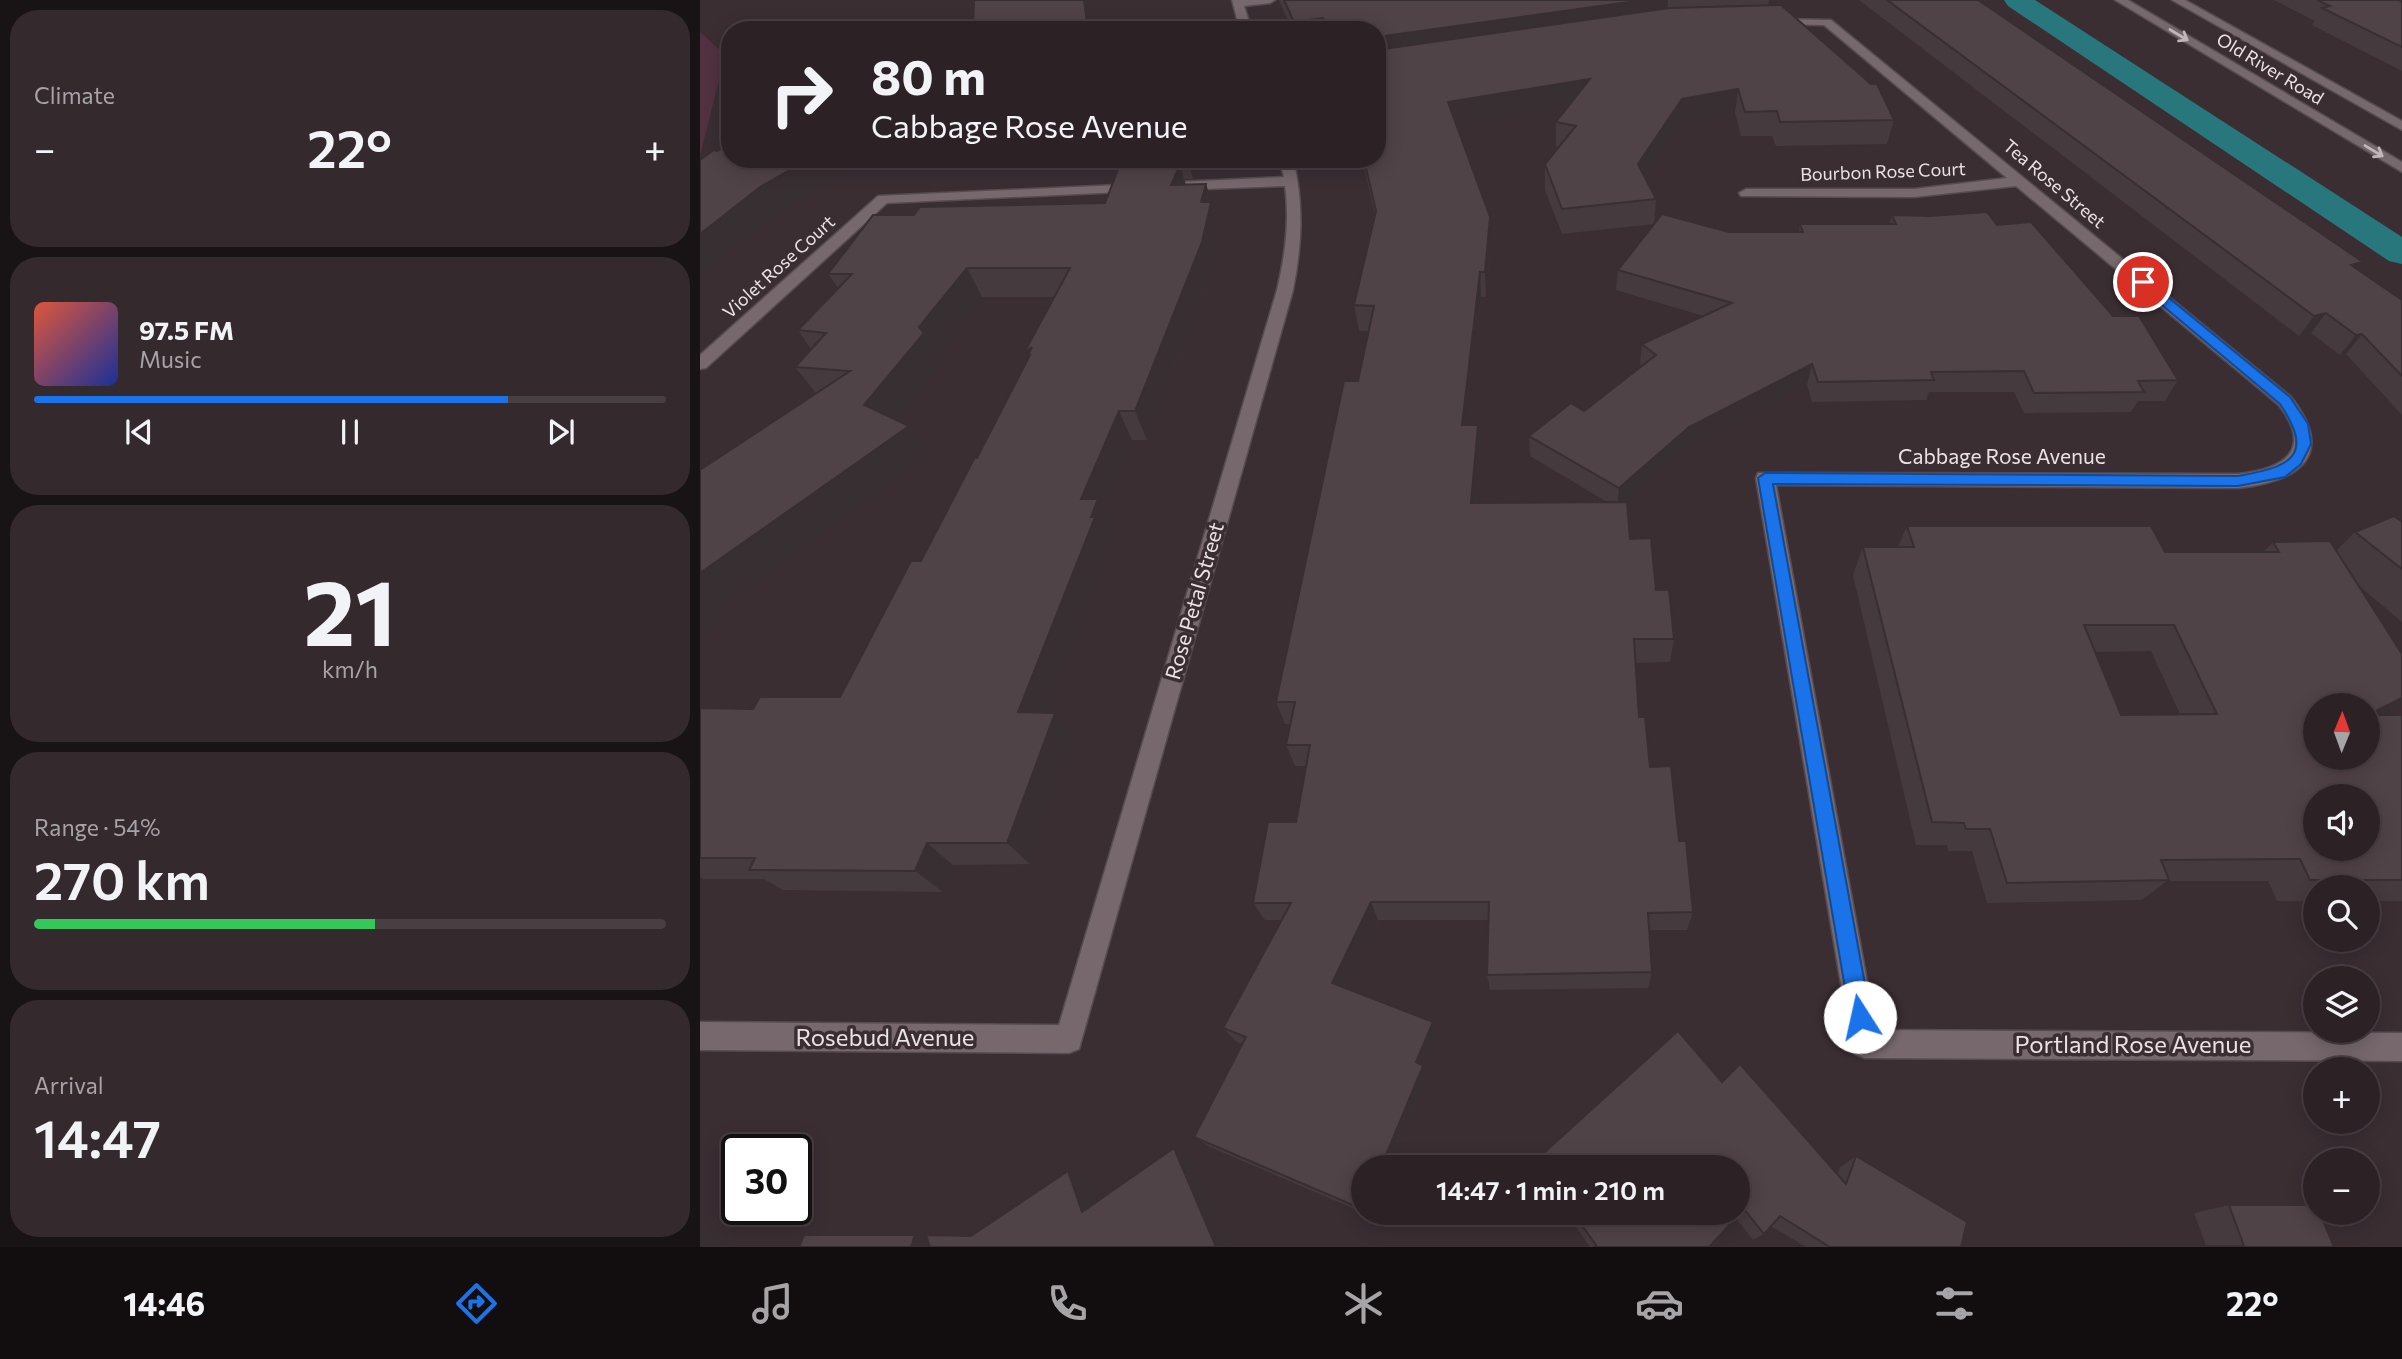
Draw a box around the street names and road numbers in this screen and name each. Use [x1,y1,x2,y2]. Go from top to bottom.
street label: Old River Road [2213,28,2328,109]
street label: Tea Rose Street [1999,134,2110,232]
street label: Bourbon Rose Court [1800,157,1966,185]
street label: Violet Rose Court [718,210,839,322]
street label: Cabbage Rose Avenue [1898,443,2106,468]
street label: Rose Petal Street [1159,519,1228,682]
street label: Rosebud Avenue [795,1022,975,1051]
street label: Portland Rose Avenue [2015,1029,2251,1058]

